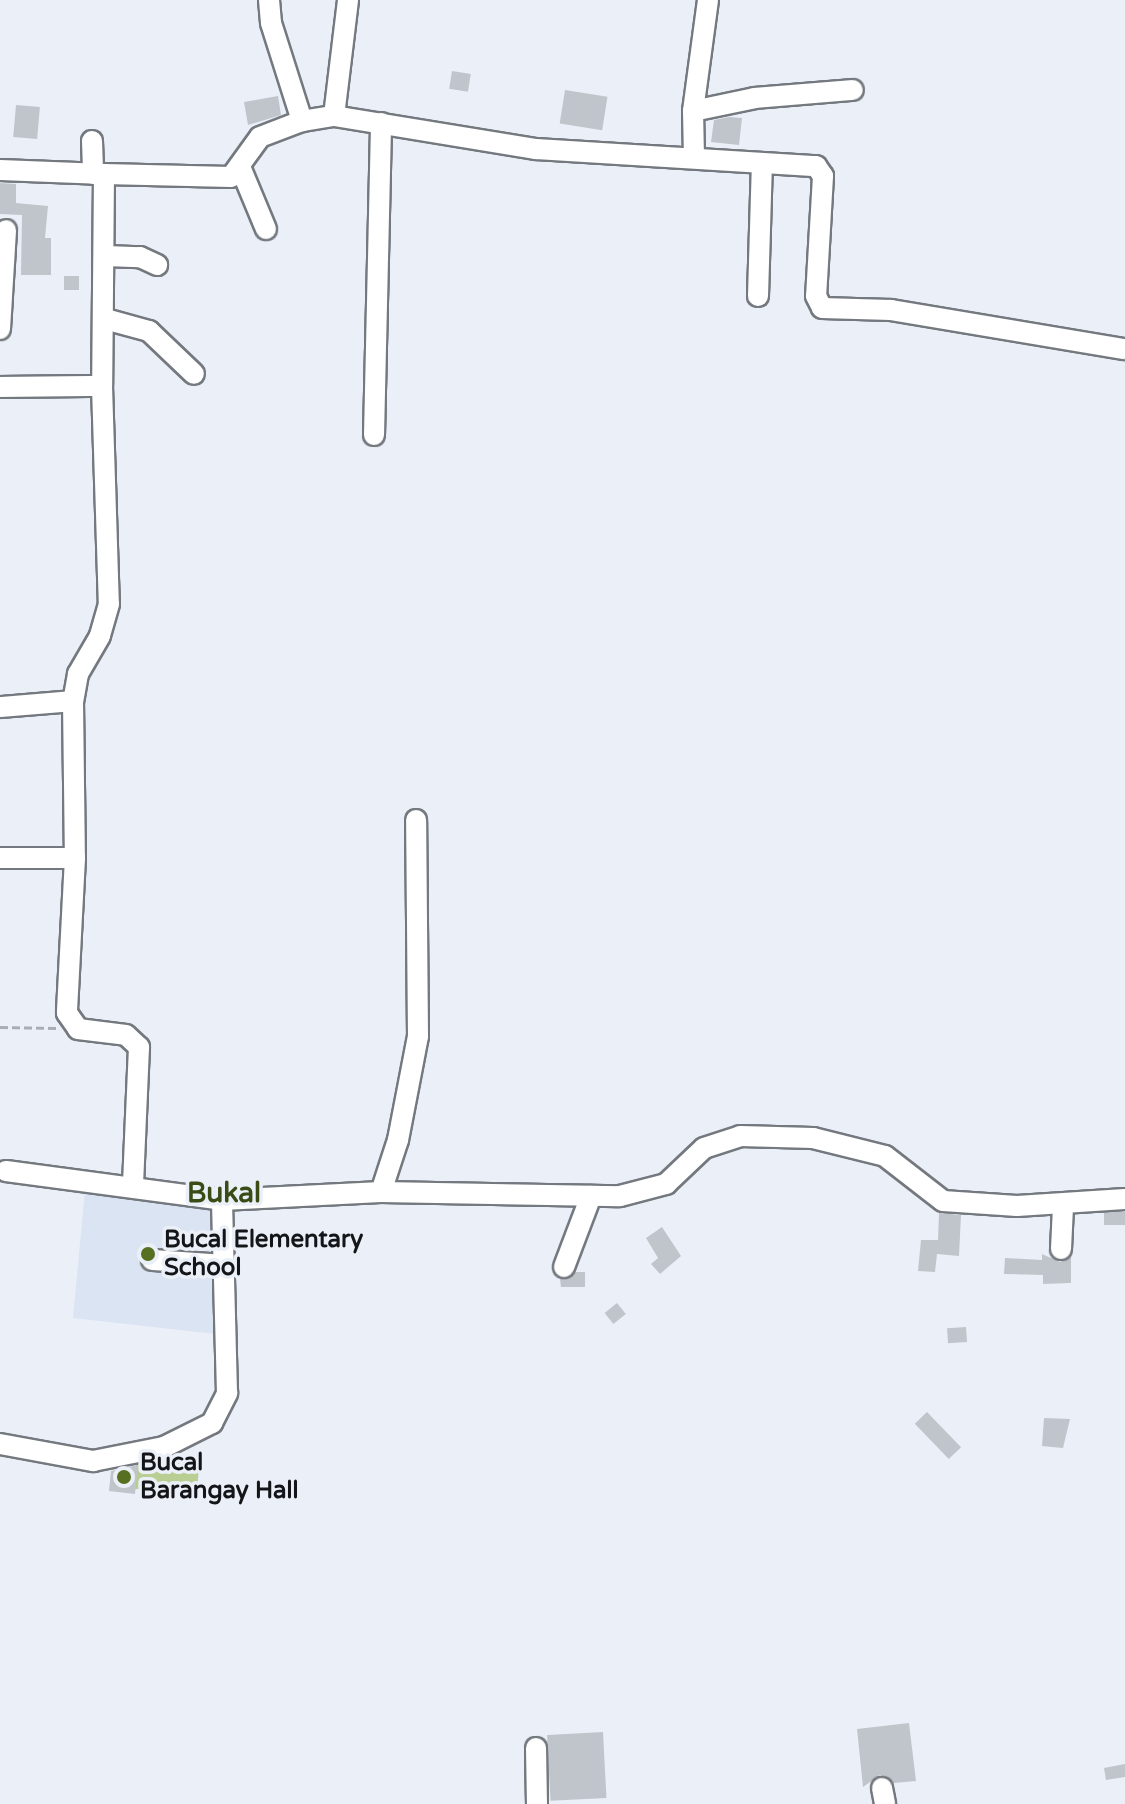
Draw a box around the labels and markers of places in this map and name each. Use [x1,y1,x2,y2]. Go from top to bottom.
place label: Bucal Elementary School [164,1226,363,1282]
marker: Bucal Elementary School [139,1245,157,1263]
place label: Bucal Barangay Hall [140,1449,299,1505]
marker: Bucal Barangay Hall [115,1468,133,1486]

